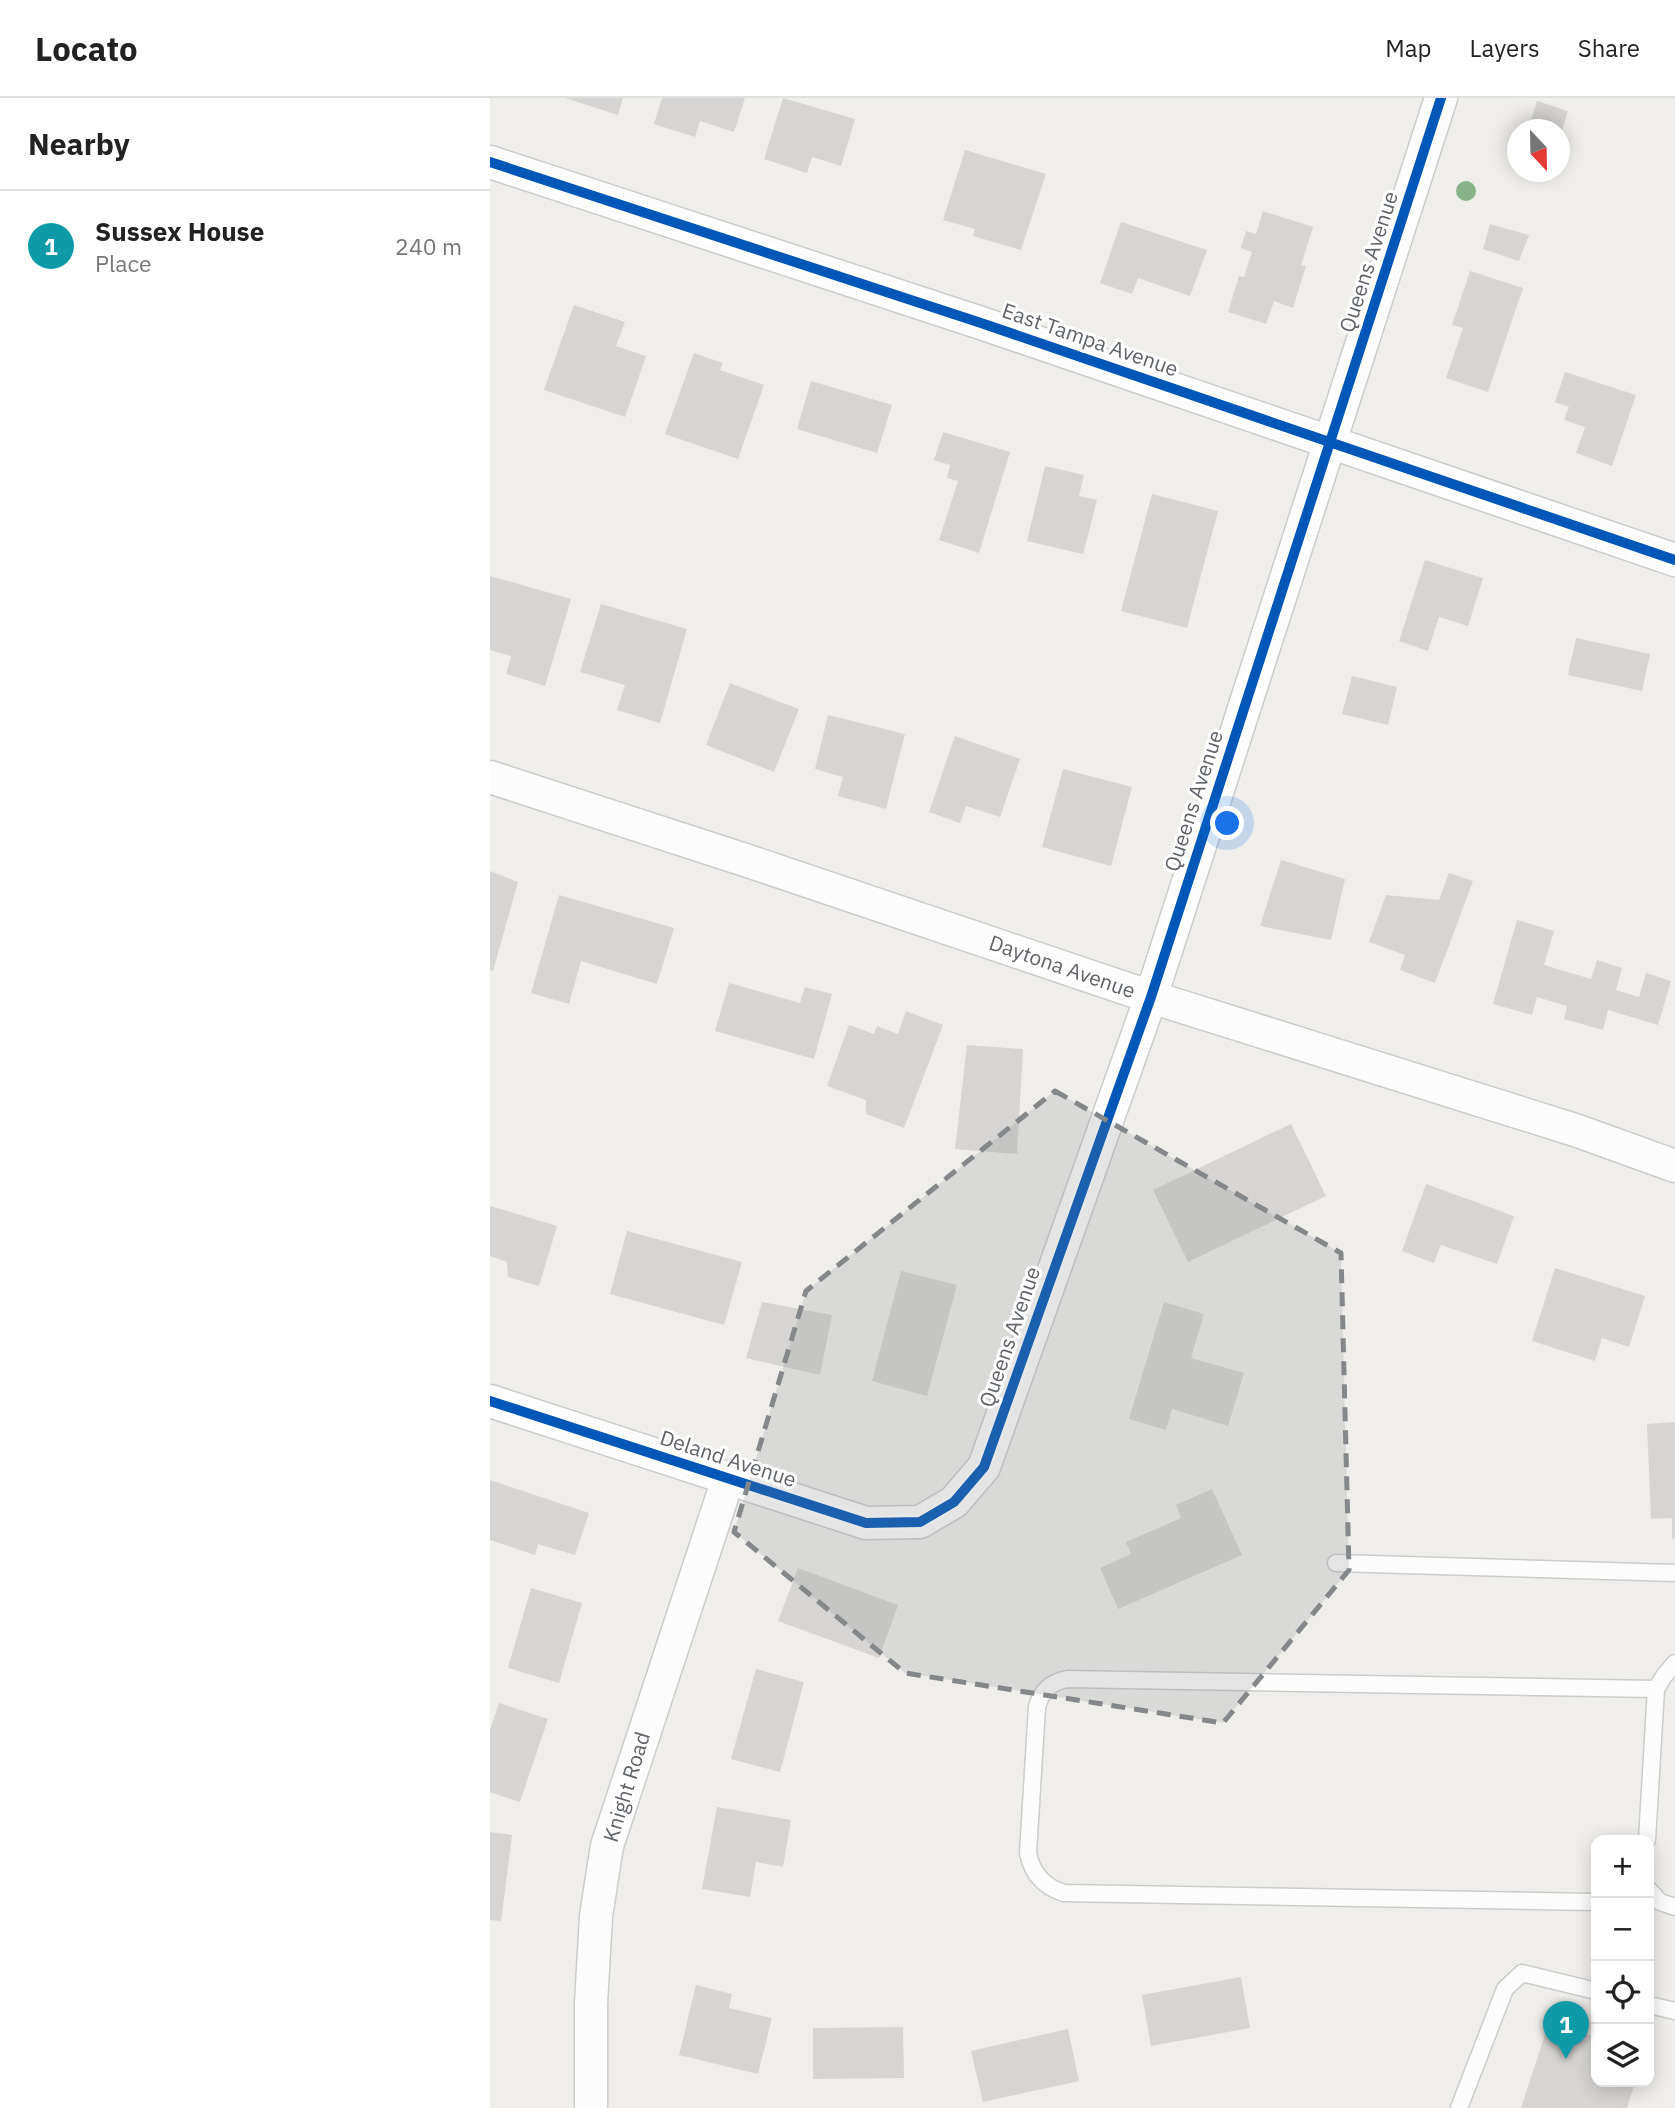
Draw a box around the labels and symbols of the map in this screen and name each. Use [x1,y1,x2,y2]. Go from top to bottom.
north arrow [1507,119,1570,182]
street label: Queens Avenue [1332,187,1404,336]
street label: East Tampa Avenue [999,296,1182,382]
street label: Queens Avenue [1157,726,1229,875]
your location [1210,806,1244,840]
street label: Daytona Avenue [985,928,1139,1004]
street label: Queens Avenue [972,1263,1046,1411]
street label: Deland Avenue [657,1423,800,1493]
street label: Knight Road [596,1728,656,1845]
pin: 1 [1543,2001,1589,2059]

